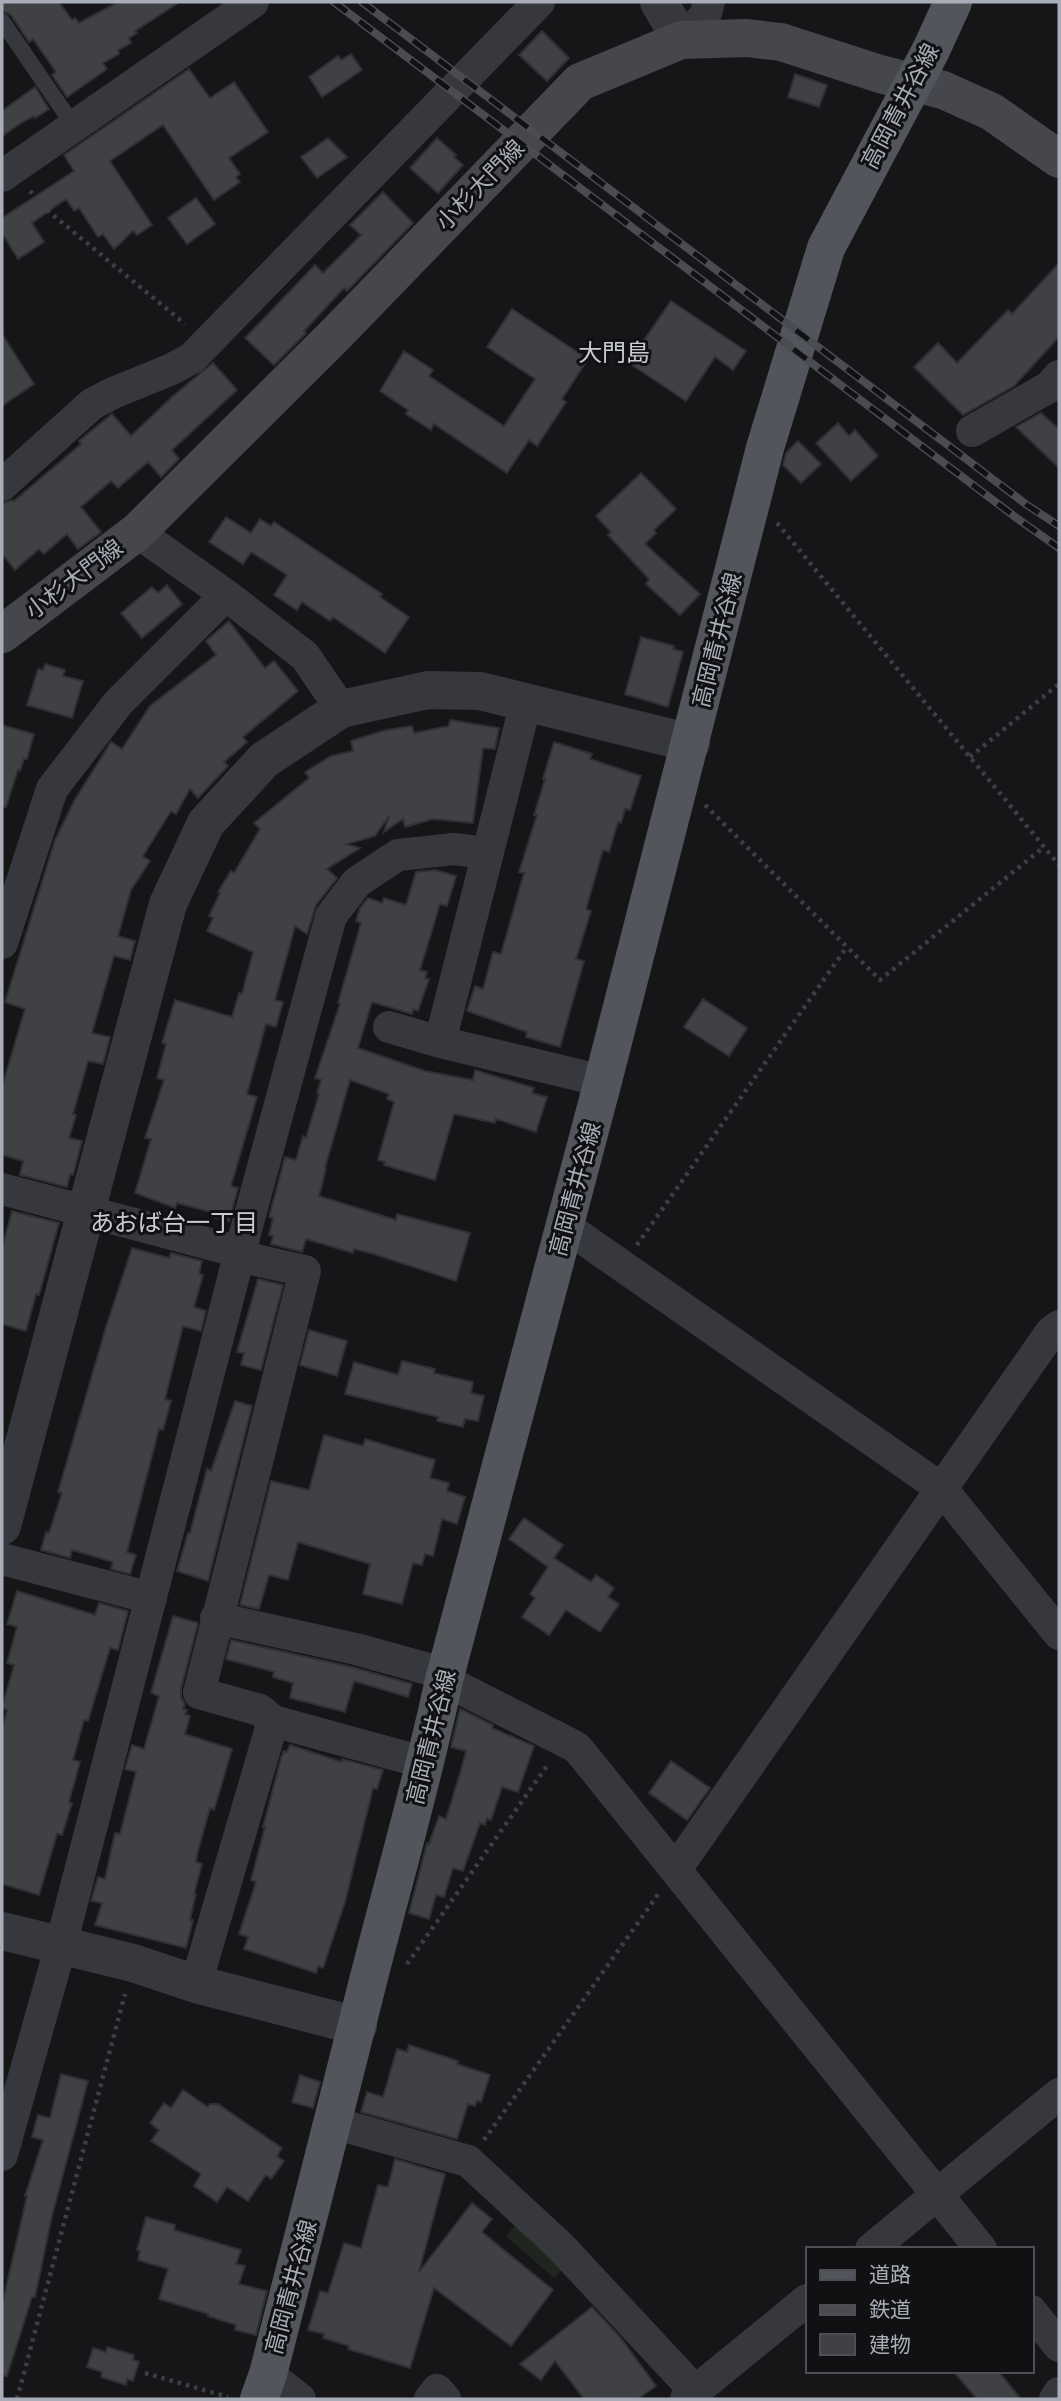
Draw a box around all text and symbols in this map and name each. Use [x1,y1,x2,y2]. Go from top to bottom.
street label: 高岡青井谷線 [854,38,945,173]
street label: 小杉大門線 [429,133,530,236]
district label: 大門島 [578,337,650,367]
street label: 小杉大門線 [19,532,128,625]
street label: 高岡青井谷線 [686,569,747,710]
street label: 高岡青井谷線 [543,1118,606,1259]
district label: あおば台一丁目 [90,1207,258,1237]
street label: 高岡青井谷線 [400,1666,461,1807]
street label: 高岡青井谷線 [259,2216,322,2357]
legend [806,2247,1033,2373]
text: 道路 [869,2261,911,2287]
text: 鉄道 [869,2296,911,2322]
text: 建物 [869,2331,911,2357]

